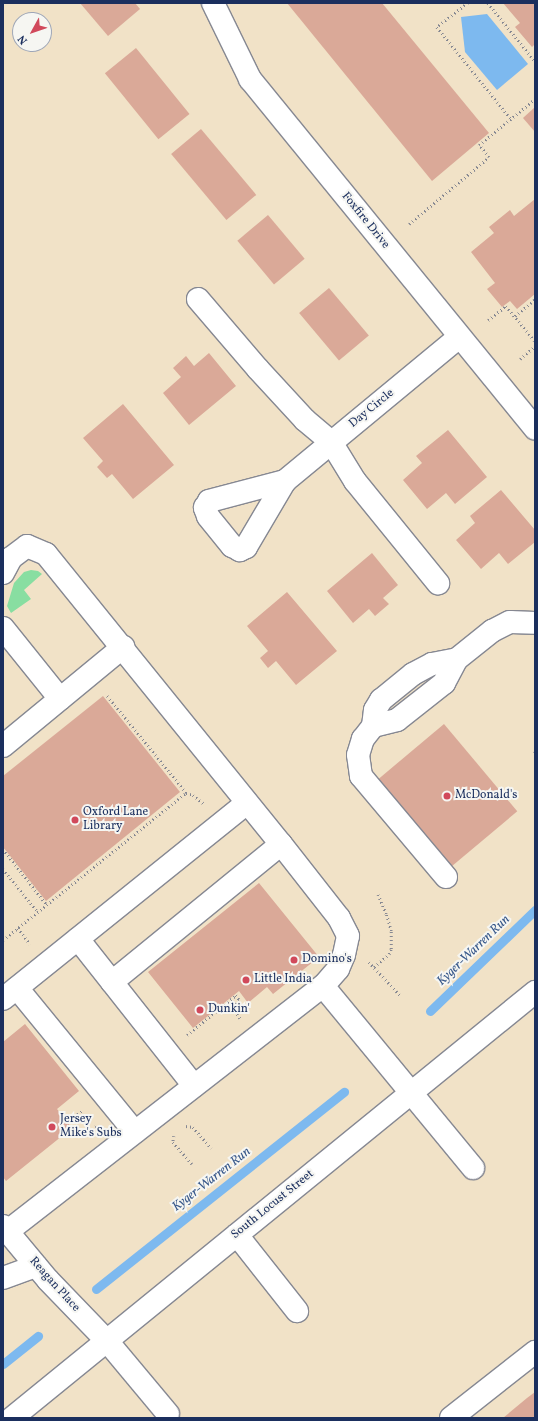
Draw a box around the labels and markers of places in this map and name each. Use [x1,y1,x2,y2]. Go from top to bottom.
place label: McDonald's [455,789,517,803]
marker: McDonald's [442,791,452,801]
place label: Oxford Lane Library [83,806,148,834]
marker: Oxford Lane Library [70,815,80,825]
place label: Domino's [302,953,352,967]
marker: Domino's [289,955,299,965]
place label: Little India [254,973,312,987]
marker: Little India [241,975,251,985]
place label: Dunkin' [208,1003,250,1017]
marker: Dunkin' [195,1005,205,1015]
place label: Jersey Mike's Subs [60,1113,122,1141]
marker: Jersey Mike's Subs [47,1122,57,1132]

